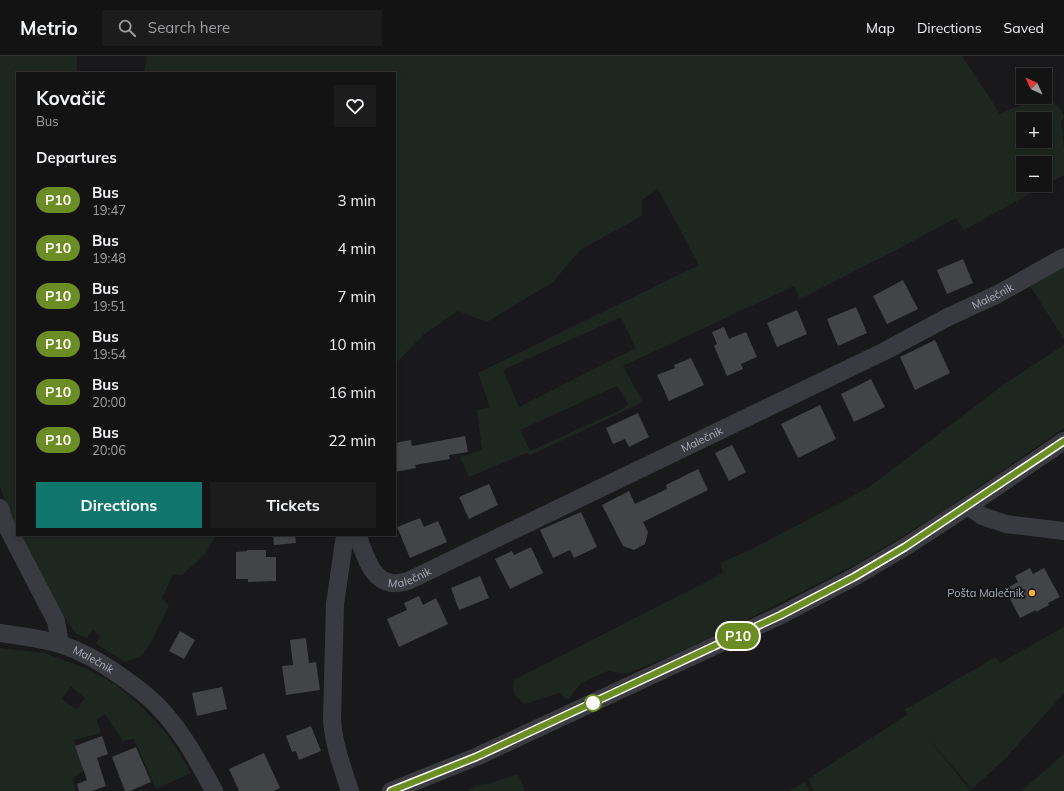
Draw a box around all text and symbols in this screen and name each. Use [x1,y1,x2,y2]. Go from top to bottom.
search box [102,10,382,46]
text: Metrio [20,16,78,40]
icon: search [116,17,138,39]
text: Search here [148,18,230,37]
text: Map [866,19,895,37]
text: Directions [917,19,982,37]
text: Saved [1004,19,1044,37]
north arrow [1016,68,1052,104]
map controls [1016,68,1052,192]
button: heart [334,85,376,127]
text: Kovačič [36,86,106,110]
button: + [1016,112,1052,148]
text: Bus [36,113,59,129]
text: Departures [36,148,117,167]
button: − [1016,156,1052,192]
text: Bus [92,183,119,202]
text: P10 [45,191,71,209]
text: 3 min [338,191,376,210]
text: 19:47 [92,202,126,218]
text: Bus [92,231,119,250]
text: P10 [45,239,71,257]
text: 4 min [338,239,376,258]
text: 19:48 [92,250,126,266]
text: Bus [92,279,119,298]
street label: Malečnik [969,280,1016,312]
text: P10 [45,287,71,305]
text: 7 min [338,287,376,306]
text: 19:51 [92,298,126,314]
text: Bus [92,327,119,346]
text: P10 [45,335,71,353]
text: 10 min [329,335,376,354]
text: 19:54 [92,346,126,362]
text: Bus [92,375,119,394]
text: P10 [45,383,71,401]
text: 16 min [329,383,376,402]
text: 20:00 [92,394,126,410]
text: Bus [92,423,119,442]
street label: Malečnik [679,423,725,455]
text: P10 [45,431,71,449]
text: 22 min [329,431,376,450]
text: 20:06 [92,442,126,458]
button: Directions [36,482,202,528]
button: Tickets [210,482,376,528]
street label: Malečnik [387,564,434,591]
place label: Pošta Malečnik [947,586,1024,600]
marker: Pošta Malečnik [1027,588,1037,598]
line badge: P10 [715,623,761,649]
text: P10 [725,627,751,645]
street label: Malečnik [71,643,117,677]
unlabelled marker [584,694,602,712]

